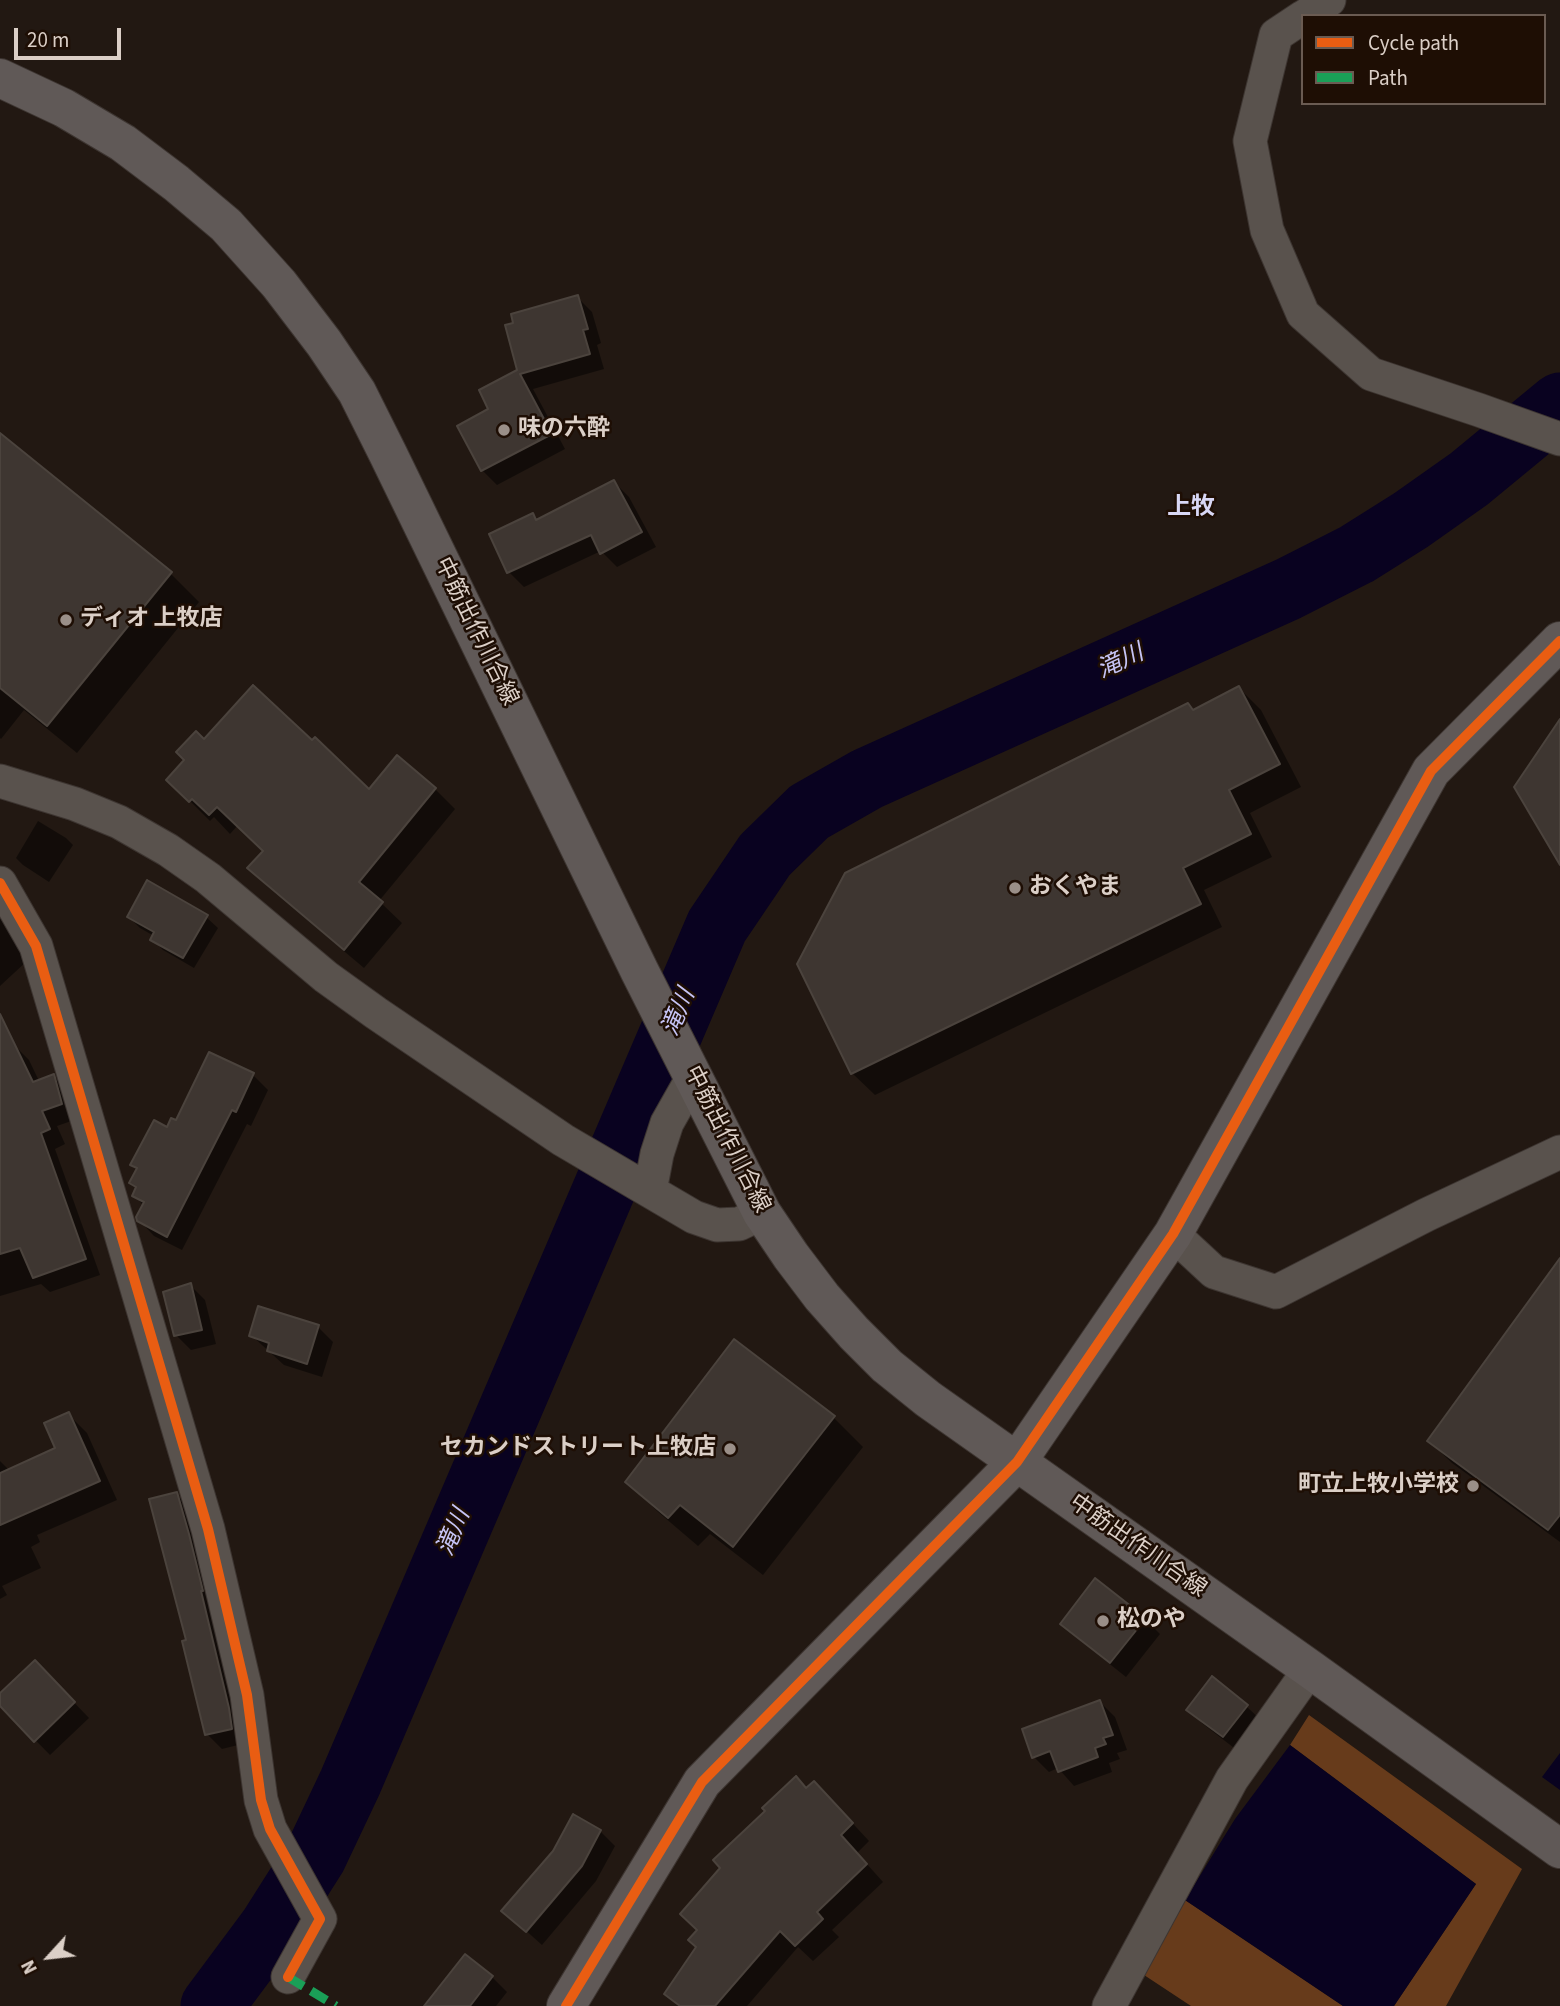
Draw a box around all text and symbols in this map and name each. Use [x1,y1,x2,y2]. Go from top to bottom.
scale bar [18,14,124,58]
legend [1301,14,1546,105]
text: 20 m [27,25,69,55]
text: Cycle path [1368,28,1459,58]
text: Path [1368,63,1408,93]
place label: 味の六酔 [518,416,610,444]
marker: 味の六酔 [496,422,512,438]
district label: 上牧 [1167,495,1215,523]
street label: 中筋出作川合線 [427,554,523,710]
place label: ディオ 上牧店 [80,606,223,634]
marker: ディオ 上牧店 [58,612,74,628]
water label: 滝川 [1093,640,1149,686]
place label: おくやま [1029,874,1121,902]
marker: おくやま [1007,880,1023,896]
water label: 滝川 [657,985,703,1041]
street label: 中筋出作川合線 [677,1062,775,1218]
place label: セカンドストリート上牧店 [440,1435,716,1463]
marker: セカンドストリート上牧店 [722,1441,738,1457]
place label: 町立上牧小学校 [1298,1472,1459,1500]
marker: 町立上牧小学校 [1465,1478,1481,1494]
street label: 中筋出作川合線 [1063,1490,1211,1604]
water label: 滝川 [432,1505,478,1561]
place label: 松のや [1117,1607,1186,1635]
marker: 松のや [1095,1613,1111,1629]
north arrow [14,1922,84,1992]
text: N [15,1955,45,1979]

